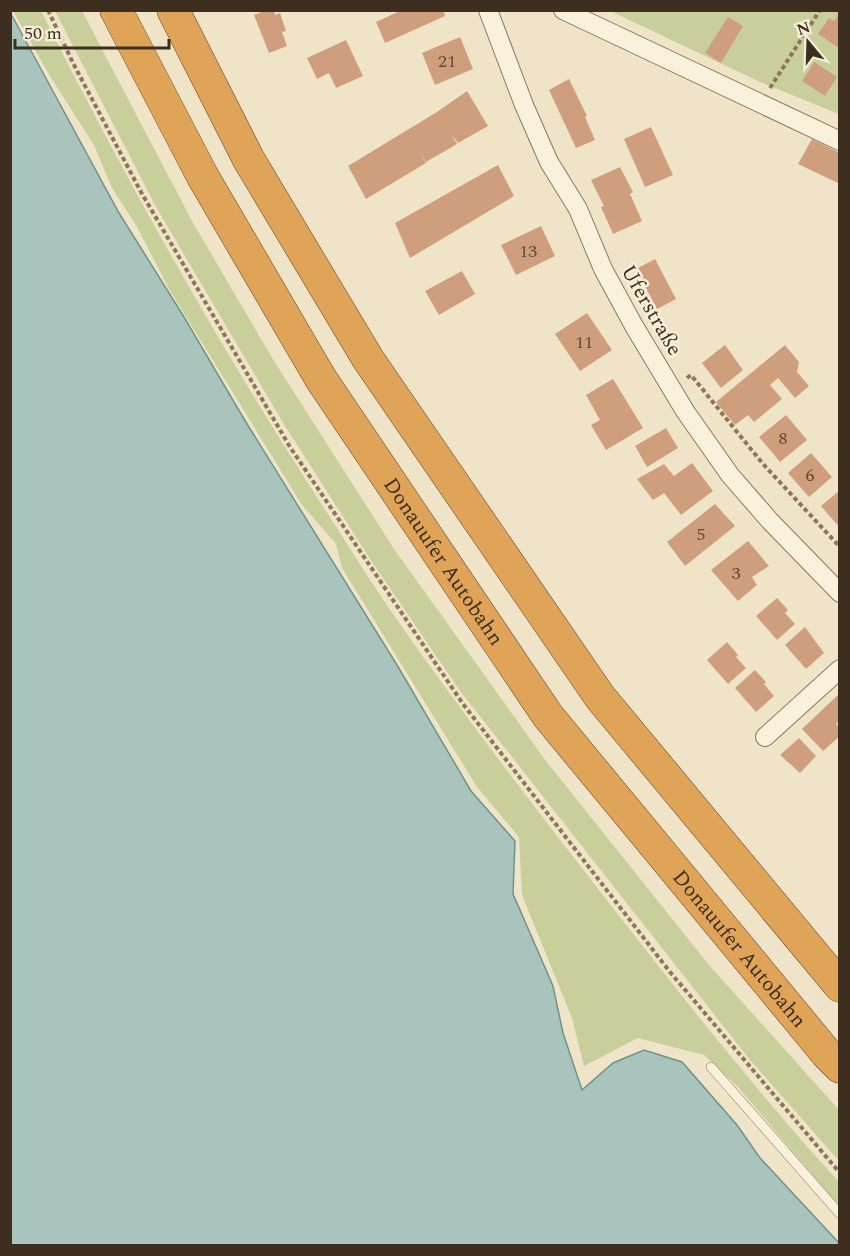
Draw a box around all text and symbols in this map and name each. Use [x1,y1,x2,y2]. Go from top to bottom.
scale bar [15,12,170,50]
north arrow [778,12,838,72]
text: N [793,15,814,42]
text: 50 m [24,20,62,47]
house number: 21 [438,48,456,75]
house number: 13 [519,238,537,265]
street label: Uferstraße [612,259,690,362]
house number: 11 [575,329,593,356]
house number: 8 [779,425,788,452]
house number: 6 [806,462,815,489]
street label: Donauufer Autobahn [375,471,511,652]
house number: 5 [697,521,706,548]
house number: 3 [732,560,741,587]
street label: Donauufer Autobahn [664,863,814,1035]

